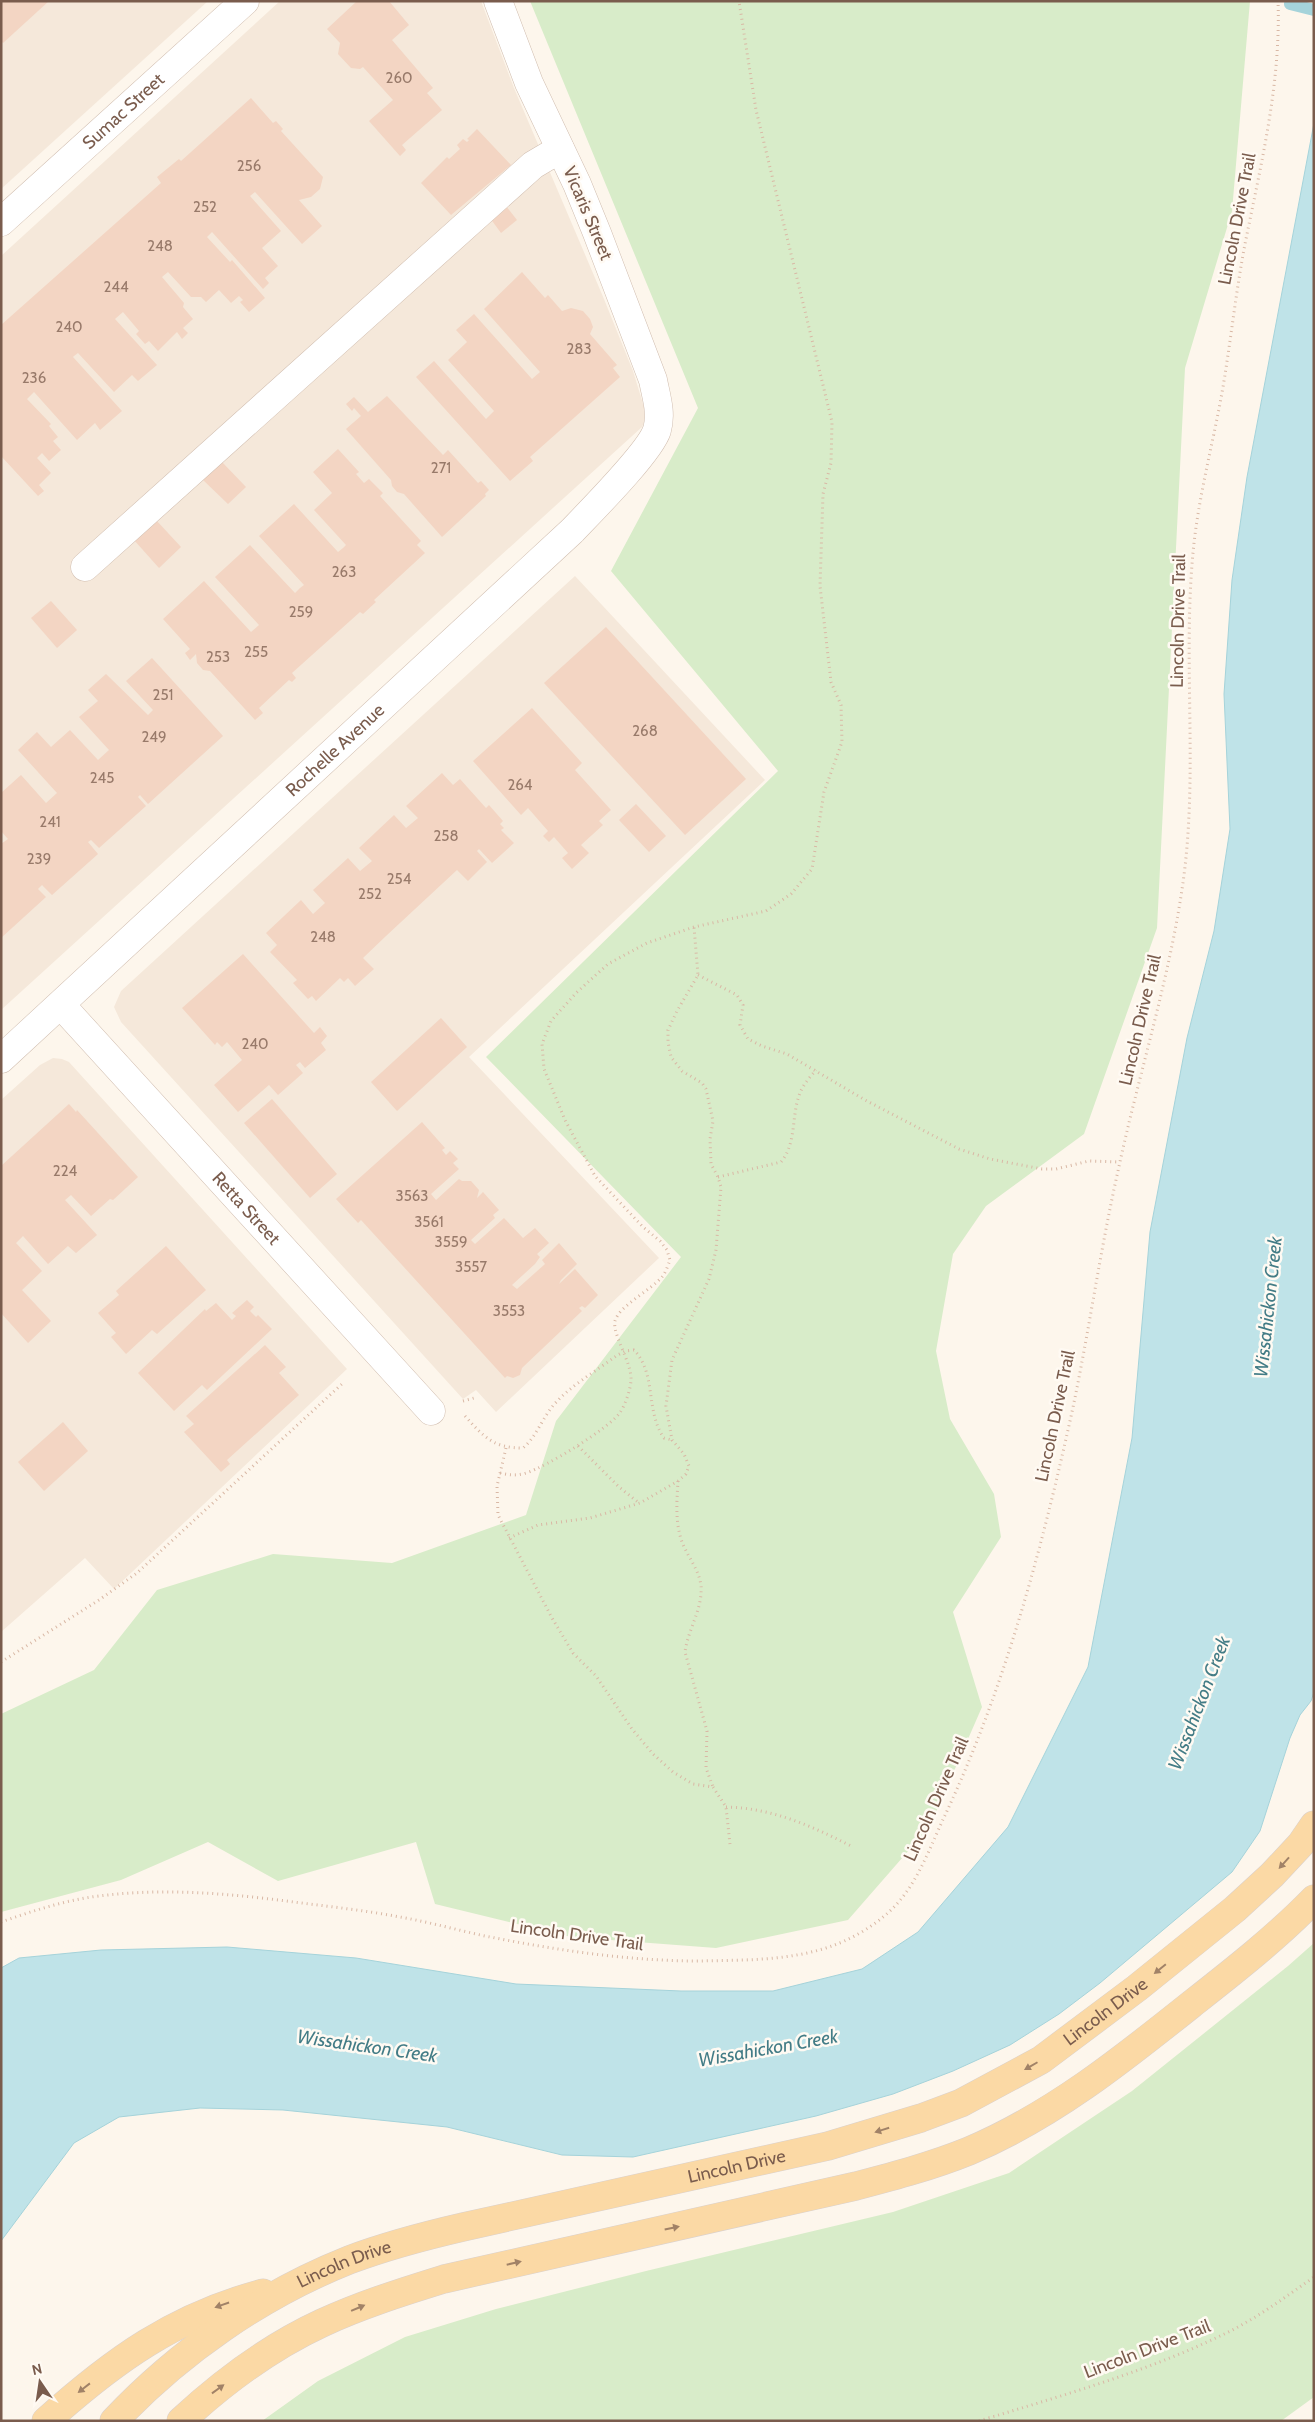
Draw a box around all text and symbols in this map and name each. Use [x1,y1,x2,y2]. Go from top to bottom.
street label: Sumac Street [78,69,169,154]
house number: 260 [386,69,412,87]
street label: Lincoln Drive Trail [1213,150,1261,287]
house number: 256 [237,157,261,175]
street label: Vicaris Street [558,163,618,263]
house number: 252 [193,198,217,216]
house number: 248 [147,237,173,255]
house number: 244 [103,278,129,296]
house number: 240 [56,318,83,336]
house number: 283 [566,340,592,358]
house number: 236 [22,369,46,387]
house number: 271 [431,459,451,477]
street label: Lincoln Drive Trail [1166,553,1190,688]
house number: 263 [332,563,356,581]
house number: 259 [289,603,313,621]
house number: 255 [244,643,268,661]
house number: 253 [206,648,230,666]
house number: 251 [153,686,173,704]
street label: Rochelle Avenue [281,699,389,801]
house number: 268 [632,722,658,740]
house number: 249 [141,728,167,746]
house number: 245 [90,769,114,787]
house number: 264 [507,776,533,794]
house number: 241 [39,813,61,831]
house number: 258 [433,827,459,845]
house number: 239 [27,850,51,868]
house number: 254 [387,870,412,888]
house number: 252 [358,885,382,903]
house number: 248 [310,928,336,946]
street label: Lincoln Drive Trail [1114,952,1166,1088]
house number: 240 [242,1035,269,1053]
house number: 224 [53,1162,78,1180]
street label: Retta Street [207,1167,285,1249]
house number: 3563 [396,1187,428,1205]
house number: 3561 [414,1213,444,1231]
house number: 3559 [435,1233,467,1251]
water label: Wissahickon Creek [1249,1235,1287,1378]
house number: 3557 [455,1258,487,1276]
house number: 3553 [493,1302,525,1320]
street label: Lincoln Drive Trail [1030,1347,1080,1484]
water label: Wissahickon Creek [1163,1632,1235,1773]
street label: Lincoln Drive Trail [899,1733,974,1865]
one-way arrow [1278,1857,1289,1870]
street label: Lincoln Drive Trail [509,1915,646,1955]
one-way arrow [1154,1963,1167,1974]
street label: Lincoln Drive [1059,1973,1152,2050]
water label: Wissahickon Creek [696,2024,840,2072]
water label: Wissahickon Creek [295,2025,439,2067]
one-way arrow [1024,2062,1037,2071]
one-way arrow [874,2127,889,2135]
street label: Lincoln Drive [685,2145,788,2188]
one-way arrow [665,2224,681,2232]
street label: Lincoln Drive [293,2235,394,2293]
one-way arrow [506,2259,521,2267]
one-way arrow [215,2302,230,2309]
one-way arrow [351,2304,366,2312]
street label: Lincoln Drive Trail [1081,2314,1214,2383]
north arrow [15,2357,65,2407]
text: N [30,2359,44,2379]
one-way arrow [78,2383,91,2394]
one-way arrow [211,2384,224,2395]

